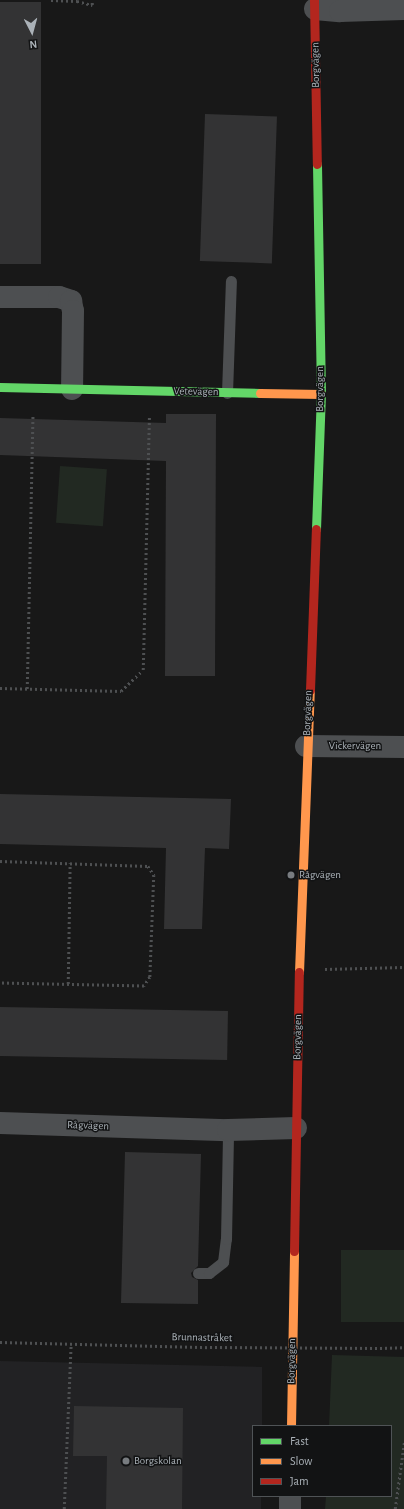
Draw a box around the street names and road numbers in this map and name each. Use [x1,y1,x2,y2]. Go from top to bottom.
street label: Borgvägen [309,42,323,88]
street label: Borgvägen [313,366,327,412]
street label: Vetevägen [173,385,219,399]
street label: Borgvägen [301,690,315,736]
street label: Vickervägen [329,739,381,753]
street label: Borgvägen [291,1014,305,1060]
street label: Rågvägen [67,1119,109,1133]
street label: Brunnastråket [172,1331,232,1345]
street label: Borgvägen [285,1338,299,1384]

